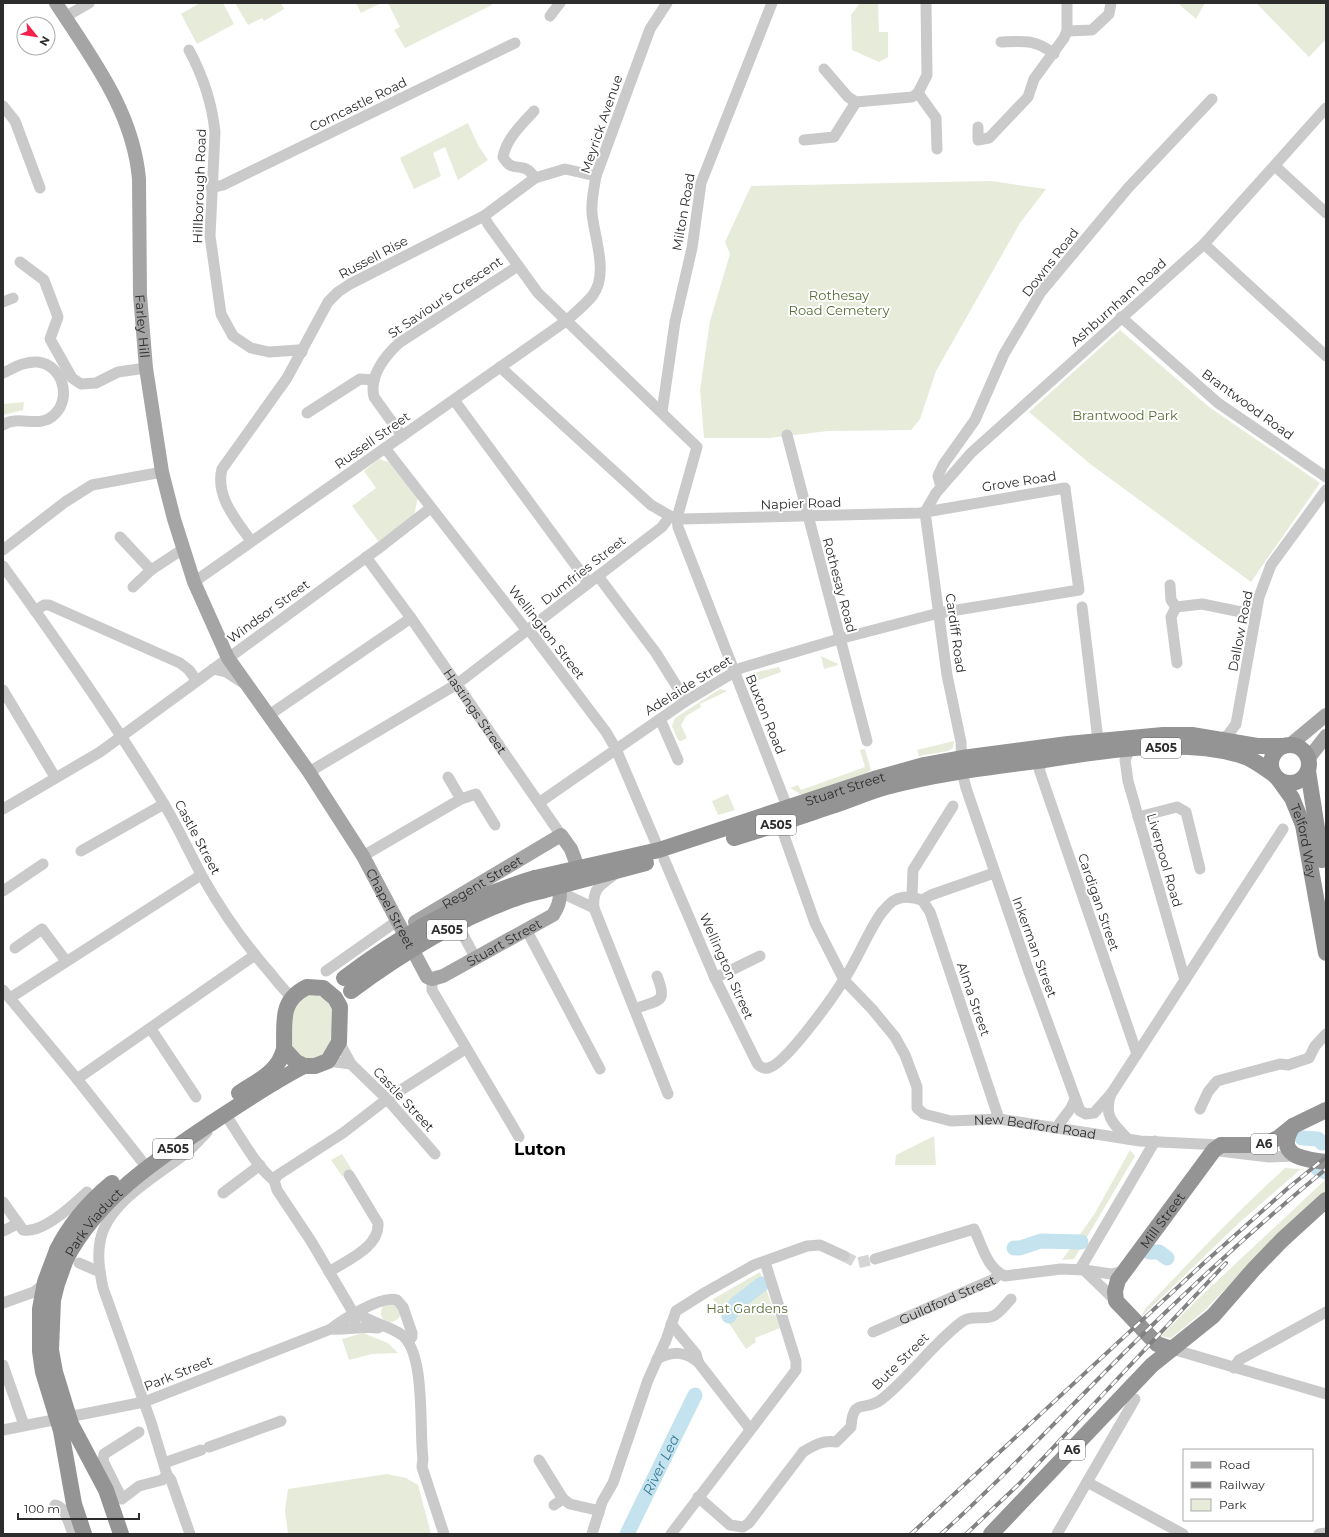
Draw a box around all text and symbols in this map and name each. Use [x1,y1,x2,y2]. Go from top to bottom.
north arrow [16,16,56,56]
text: N [36,34,53,48]
street label: Meyrick Avenue [577,72,625,175]
street label: Corncastle Road [307,74,409,134]
street label: Hillborough Road [189,128,209,244]
street label: Milton Road [668,172,698,252]
street label: Downs Road [1018,225,1082,299]
street label: Russell Rise [336,232,411,282]
street label: St Saviour's Crescent [385,253,505,341]
street label: Ashburnham Road [1067,255,1169,349]
park label: Rothesay Road Cemetery [789,287,890,318]
street label: Farley Hill [132,294,153,358]
street label: Brantwood Road [1199,365,1297,443]
park label: Brantwood Park [1072,407,1178,423]
street label: Russell Street [331,408,413,472]
street label: Grove Road [981,467,1057,495]
street label: Napier Road [760,494,842,512]
street label: Dumfries Street [537,532,629,608]
street label: Rothesay Road [820,536,860,634]
street label: Windsor Street [224,576,312,646]
street label: Wellington Street [505,582,589,682]
street label: Dallow Road [1224,589,1256,673]
street label: Cardiff Road [942,592,970,674]
street label: Adelaide Street [641,652,735,718]
street label: Hastings Street [440,665,510,757]
street label: Buxton Road [743,672,789,756]
road number: A505 [1141,738,1181,758]
street label: Stuart Street [803,768,887,809]
street label: Castle Street [172,797,224,877]
street label: Telford Way [1287,801,1321,880]
street label: Liverpool Road [1144,811,1186,909]
road number: A505 [756,815,796,835]
street label: Cardigan Street [1075,851,1123,953]
street label: Regent Street [439,852,525,912]
street label: Chapel Street [363,865,418,951]
street label: Inkerman Street [1009,894,1061,1000]
street label: Wellington Street [696,910,758,1022]
street label: Stuart Street [464,915,544,969]
road number: A505 [427,920,467,940]
street label: Alma Street [954,960,994,1038]
street label: Castle Street [370,1063,438,1135]
street label: New Bedford Road [974,1111,1097,1142]
road number: A6 [1251,1134,1277,1154]
road number: A505 [153,1139,193,1159]
district label: Luton [514,1139,566,1159]
street label: Park Viaduct [61,1185,126,1259]
street label: Mill Street [1136,1189,1188,1251]
street label: Guildford Street [896,1271,998,1328]
park label: Hat Gardens [706,1300,788,1316]
street label: Bute Street [868,1329,932,1393]
street label: Park Street [141,1352,215,1394]
water label: River Lea [638,1432,683,1498]
road number: A6 [1059,1440,1085,1460]
legend [1183,1449,1313,1521]
text: Road [1219,1457,1250,1472]
text: Railway [1219,1477,1265,1492]
scale bar [18,1495,139,1521]
text: Park [1219,1497,1247,1512]
text: 100 m [24,1501,60,1516]

